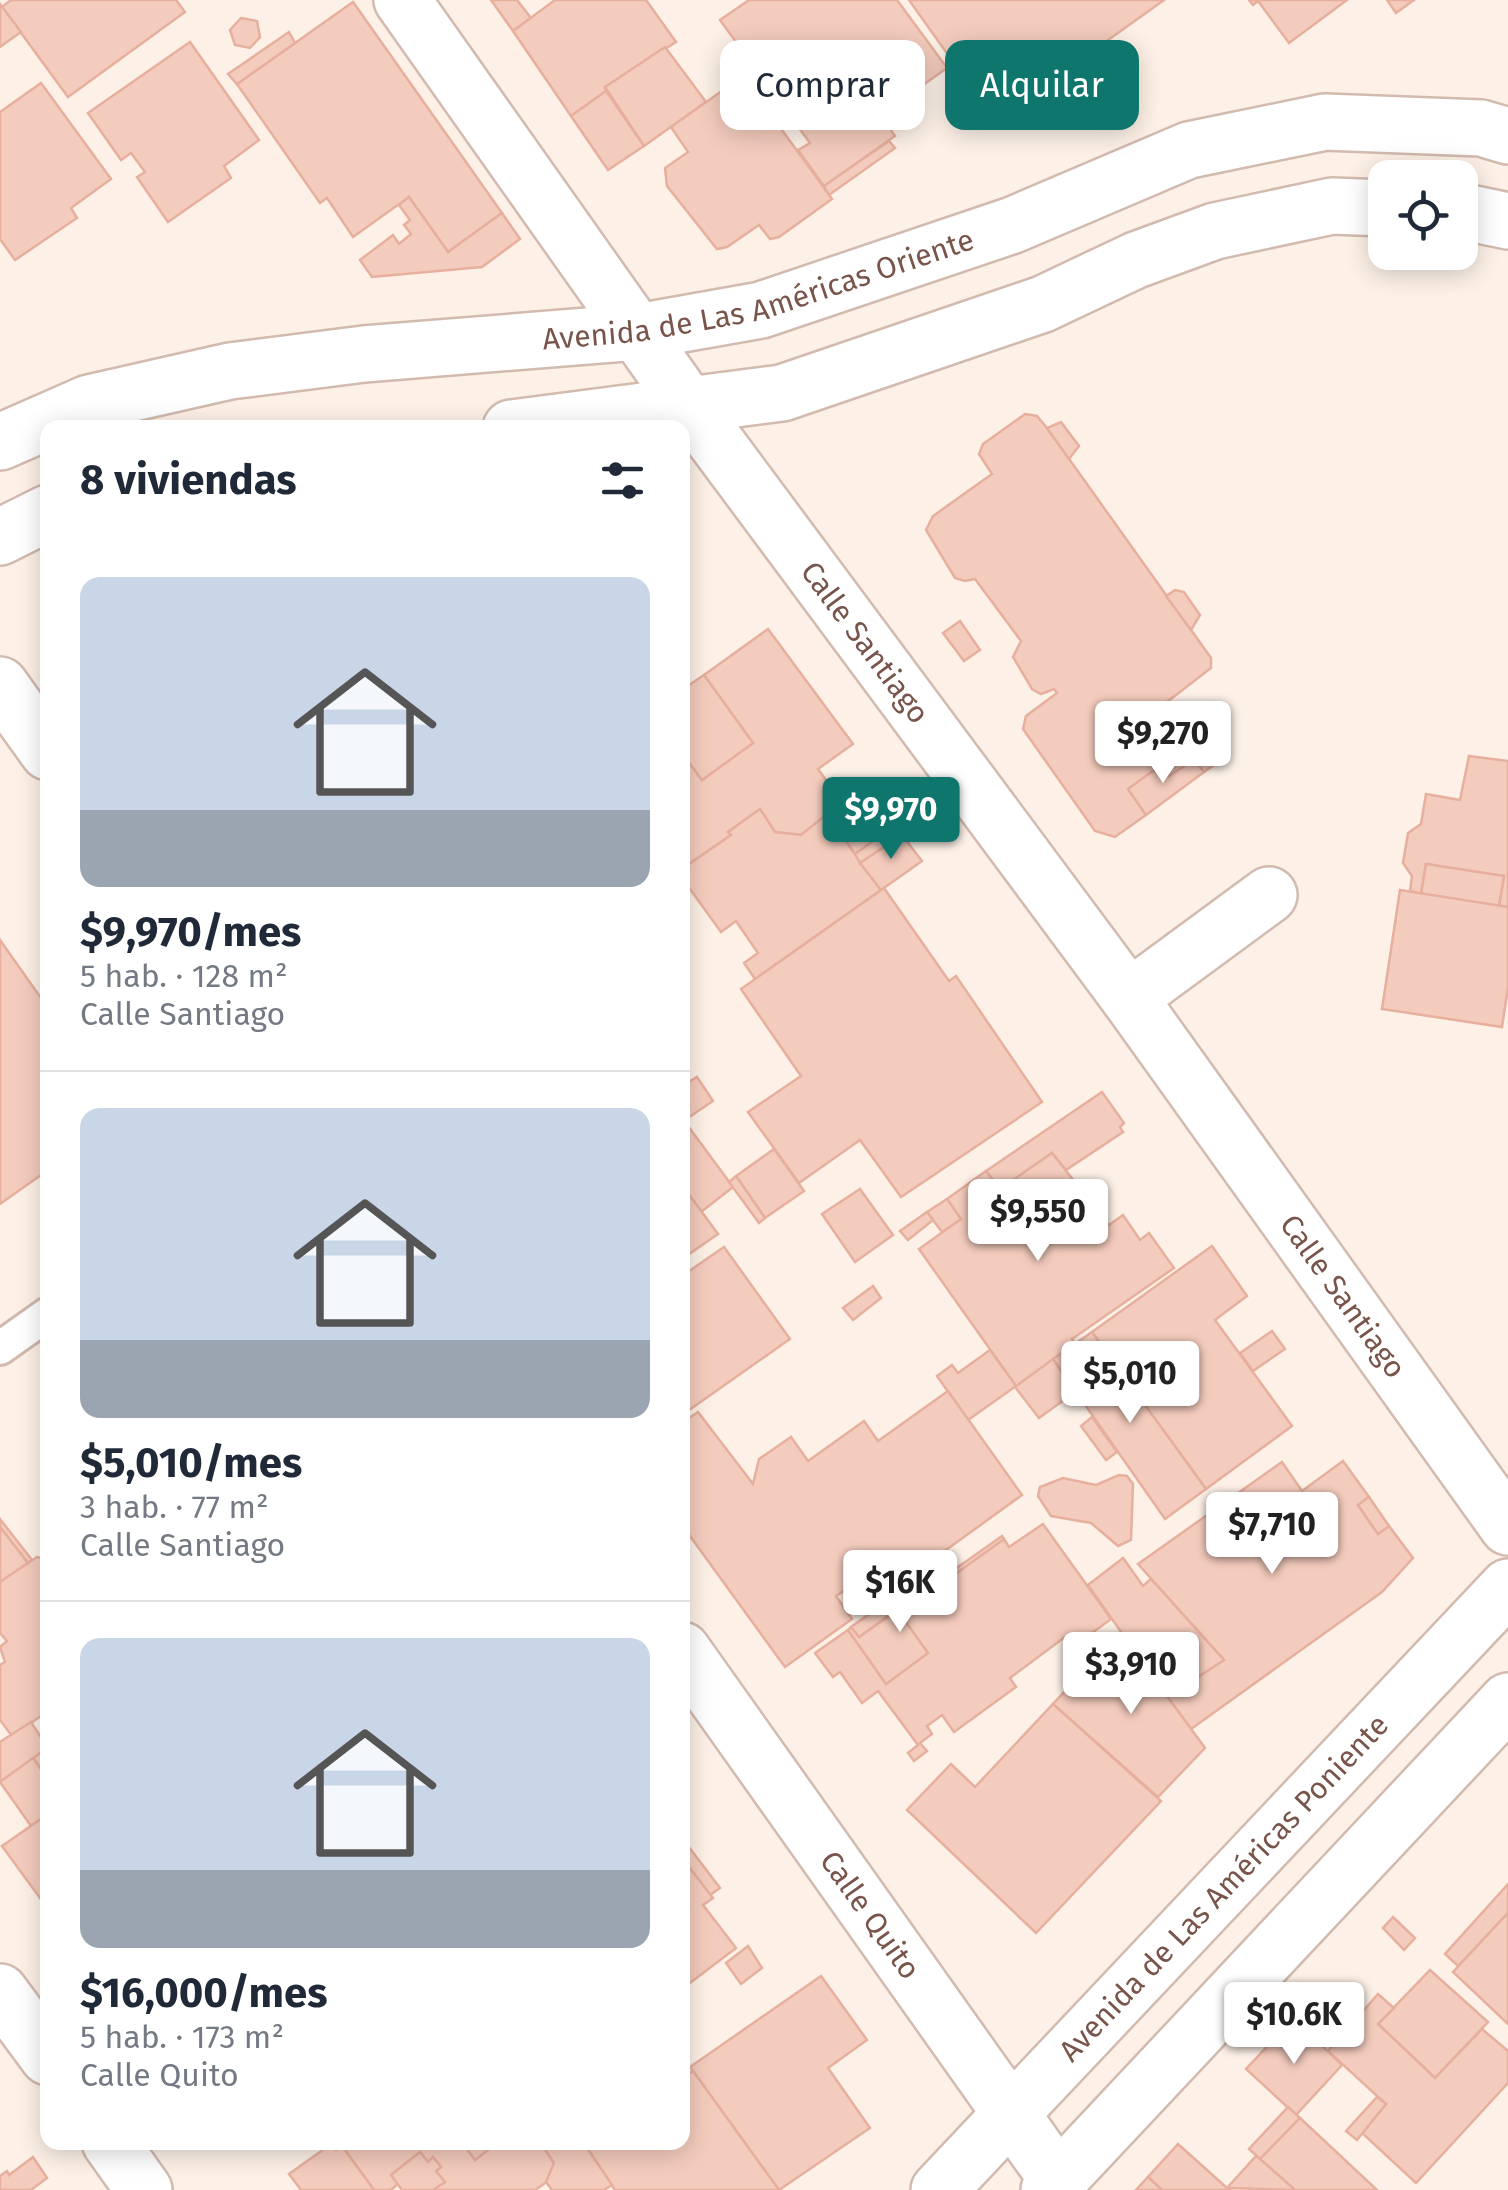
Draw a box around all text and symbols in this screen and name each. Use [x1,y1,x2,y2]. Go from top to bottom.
chip: Comprar [720,40,925,130]
chip: Alquilar [945,40,1139,130]
map controls [1368,160,1478,270]
button: locate [1368,160,1478,270]
street label: Avenida de Las Américas Oriente [541,222,979,358]
icon: filters [595,453,650,508]
text: 8 viviendas [80,455,297,505]
street label: Calle Santiago [793,555,937,731]
icon: home [275,642,455,822]
pin: $9,270 [1082,701,1244,786]
text: $9,270 [1117,714,1209,752]
pin: $9,970 [810,777,972,862]
text: $9,970 [845,790,937,828]
text: $9,970/mes [80,907,301,957]
text: 5 hab. · 128 m² [80,957,288,995]
text: Calle Santiago [80,995,285,1033]
icon: home [275,1173,455,1353]
pin: $9,550 [957,1179,1119,1264]
text: $9,550 [990,1192,1086,1230]
street label: Calle Santiago [1272,1208,1414,1385]
pin: $5,010 [1049,1341,1211,1426]
text: $5,010 [1083,1354,1177,1392]
text: $5,010/mes [80,1438,302,1488]
text: 3 hab. · 77 m² [80,1488,269,1526]
pin: $7,710 [1191,1492,1353,1577]
text: $7,710 [1228,1505,1316,1543]
text: Calle Santiago [80,1526,285,1564]
pin: $16K [841,1550,959,1635]
text: $16K [865,1563,935,1601]
pin: $3,910 [1050,1632,1212,1717]
text: $3,910 [1085,1645,1177,1683]
icon: home [275,1703,455,1883]
street label: Avenida de Las Américas Poniente [1052,1707,1396,2069]
street label: Calle Quito [812,1844,928,1986]
text: $16,000/mes [80,1968,327,2018]
pin: $10.6K [1213,1982,1375,2067]
text: $10.6K [1246,1995,1342,2033]
text: 5 hab. · 173 m² [80,2018,284,2056]
text: Calle Quito [80,2056,239,2094]

